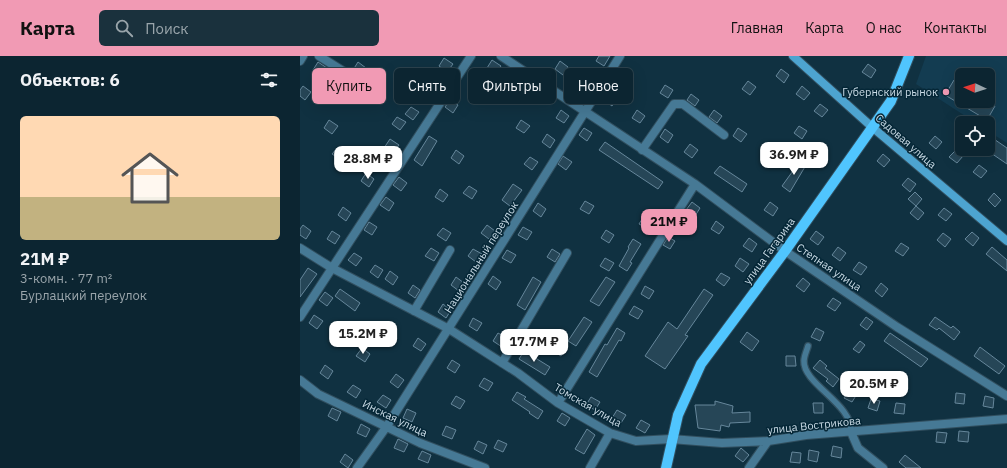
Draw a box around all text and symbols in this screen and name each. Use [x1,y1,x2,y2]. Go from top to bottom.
search box [99,10,379,46]
text: Карта [20,16,75,40]
icon: search [113,17,135,39]
text: Поиск [145,19,189,38]
text: Главная [731,19,783,37]
text: Карта [805,19,844,37]
text: О нас [866,19,902,37]
text: Контакты [924,19,987,37]
chip: Купить [312,68,386,104]
chip: Снять [394,68,460,104]
chip: Фильтры [468,68,556,104]
chip: Новое [564,68,633,104]
north arrow [955,68,995,108]
map controls [955,68,995,156]
text: Объектов: 6 [20,69,120,91]
icon: filters [258,69,280,91]
place label: Губернский рынок [842,85,938,99]
marker: Губернский рынок [941,87,951,97]
street label: Садовая улица [873,111,940,171]
button: locate [955,116,995,156]
icon: home [114,142,186,214]
pin: 36.9M ₽ [757,142,831,176]
pin: 28.8M ₽ [331,146,405,180]
text: 36.9M ₽ [769,146,819,163]
text: 28.8M ₽ [343,150,393,167]
street label: Национальный переулок [441,198,521,316]
pin: 21M ₽ [641,209,697,243]
text: 21M ₽ [650,213,688,230]
street label: улица Гагарина [740,215,798,287]
street label: Степная улица [794,240,864,294]
text: 21M ₽ [20,248,70,270]
text: 3-комн. · 77 m² [20,270,112,287]
text: Бурлацкий переулок [20,287,147,304]
pin: 15.2M ₽ [326,321,400,355]
text: 15.2M ₽ [338,325,388,342]
pin: 17.7M ₽ [497,329,571,363]
text: 17.7M ₽ [509,333,559,350]
pin: 20.5M ₽ [837,371,911,405]
text: 20.5M ₽ [849,375,899,392]
street label: Томская улица [552,380,624,430]
street label: Инская улица [360,396,430,440]
street label: улица Вострикова [767,413,862,437]

